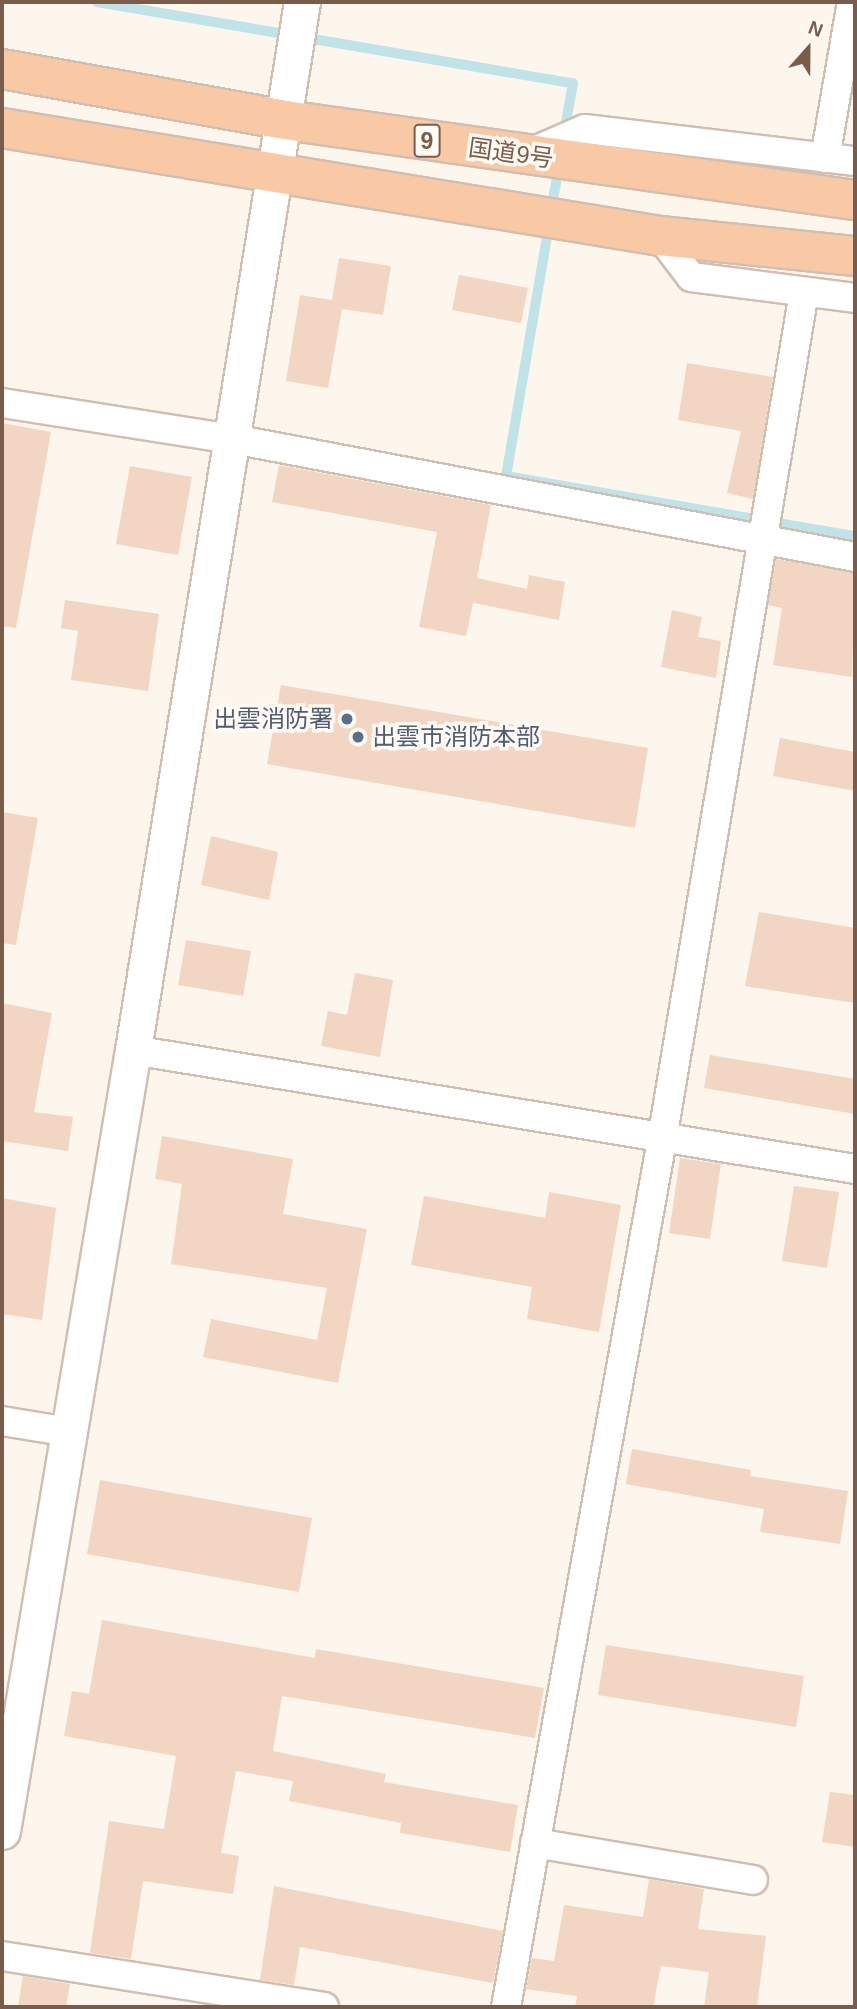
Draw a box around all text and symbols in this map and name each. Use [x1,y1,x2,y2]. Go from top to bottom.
north arrow [773,14,843,84]
text: N [806,17,826,41]
road number: 9 [413,122,441,160]
street label: 国道9号 [467,133,555,173]
place label: 出雲消防署 [213,705,333,733]
marker: 出雲消防署 [339,711,355,727]
place label: 出雲市消防本部 [372,723,540,751]
marker: 出雲市消防本部 [350,729,366,745]

